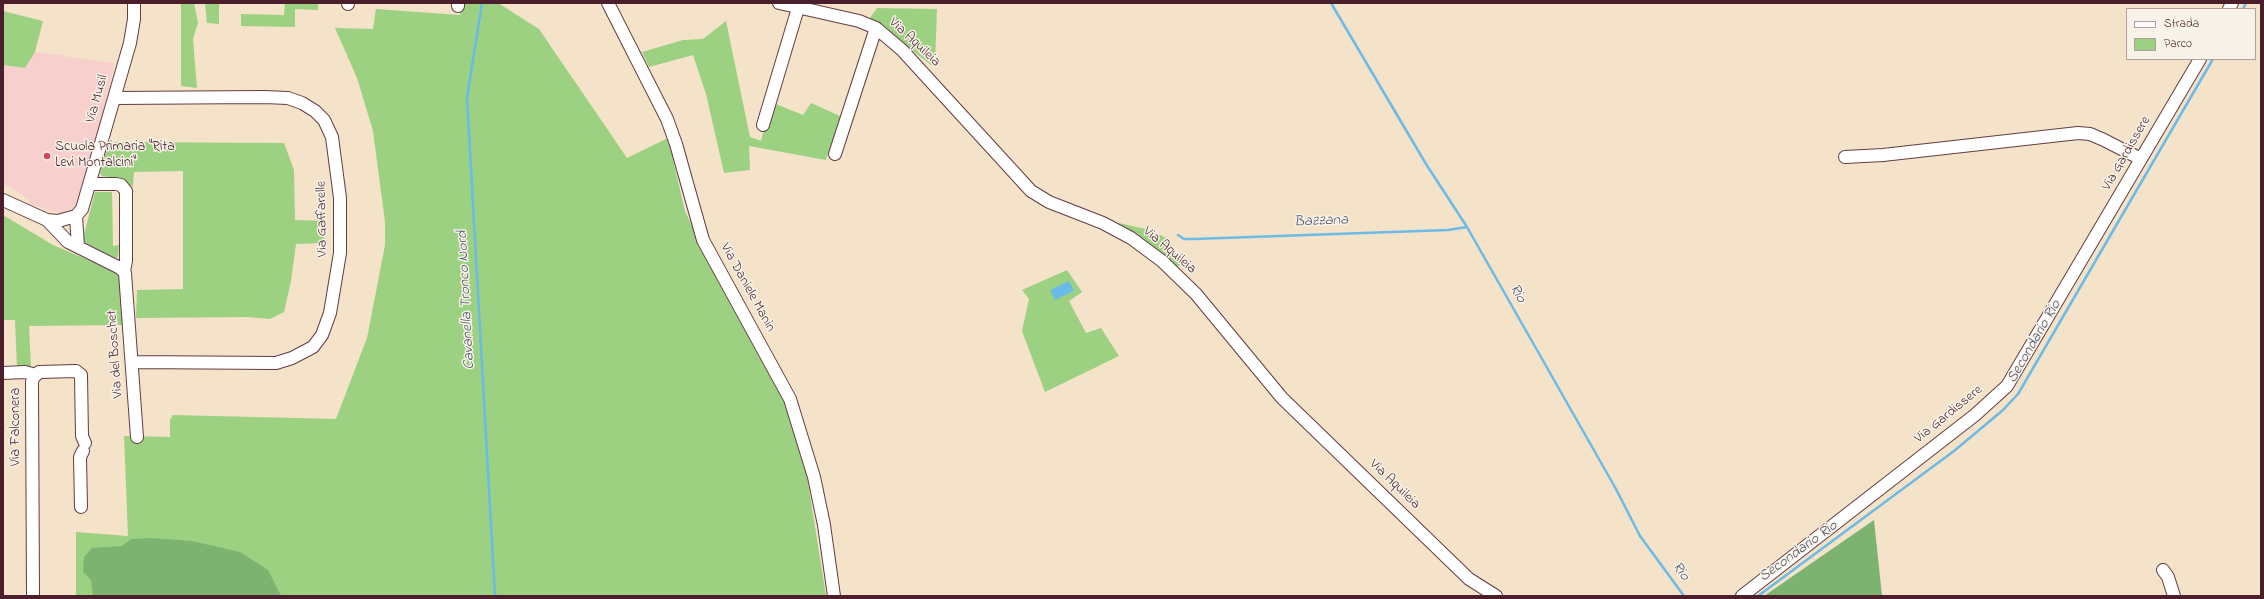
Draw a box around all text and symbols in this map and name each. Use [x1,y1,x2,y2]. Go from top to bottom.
legend [2126,8,2256,60]
street label: Via Aquileia [885,15,943,71]
text: Strada [2164,15,2199,33]
text: Parco [2164,35,2192,53]
street label: Via Musil [83,73,113,125]
street label: Via Gardissere [2099,114,2155,194]
place label: Scuola Primaria "Rita Levi Montalcini" [55,140,175,172]
marker: Scuola Primaria "Rita Levi Montalcini" [42,151,52,161]
street label: Via Gaffarelle [314,181,332,257]
water label: Bazzana [1294,212,1348,232]
street label: Via Aquileia [1139,224,1199,278]
water label: Cavanella Tronco Nord [454,230,480,370]
street label: Via Daniele Manin [716,241,778,335]
water label: Rio [1505,281,1529,307]
water label: Secondario Rio [2004,297,2066,387]
street label: Via del Boschet [105,309,127,399]
street label: Via Gardissere [1911,382,1987,448]
street label: Via Falconera [9,388,25,466]
street label: Via Aquileia [1365,457,1423,513]
water label: Secondario Rio [1756,518,1842,586]
water label: Rio [1667,559,1693,585]

